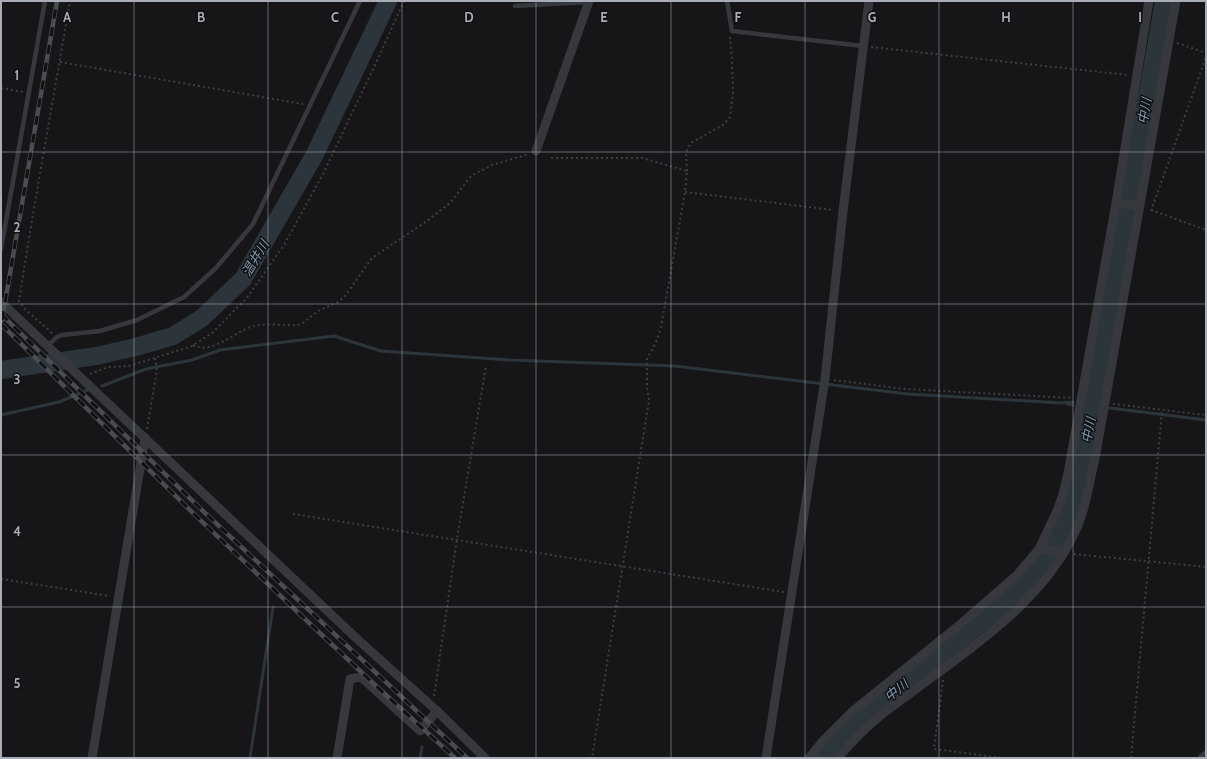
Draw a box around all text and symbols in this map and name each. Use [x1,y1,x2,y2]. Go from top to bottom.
text: A [63,9,72,25]
text: B [197,9,205,25]
text: C [331,9,339,25]
text: D [464,9,474,25]
text: E [600,9,608,25]
text: F [735,9,742,25]
text: G [868,9,877,25]
text: H [1001,9,1011,25]
text: I [1138,9,1142,25]
text: 1 [15,67,19,83]
water label: 中川 [1134,95,1154,125]
text: 2 [14,219,21,235]
water label: 温井川 [238,235,273,279]
text: 3 [13,371,21,387]
water label: 中川 [1078,414,1099,444]
text: 4 [13,523,21,539]
water label: 中川 [881,674,913,704]
text: 5 [14,675,21,691]

